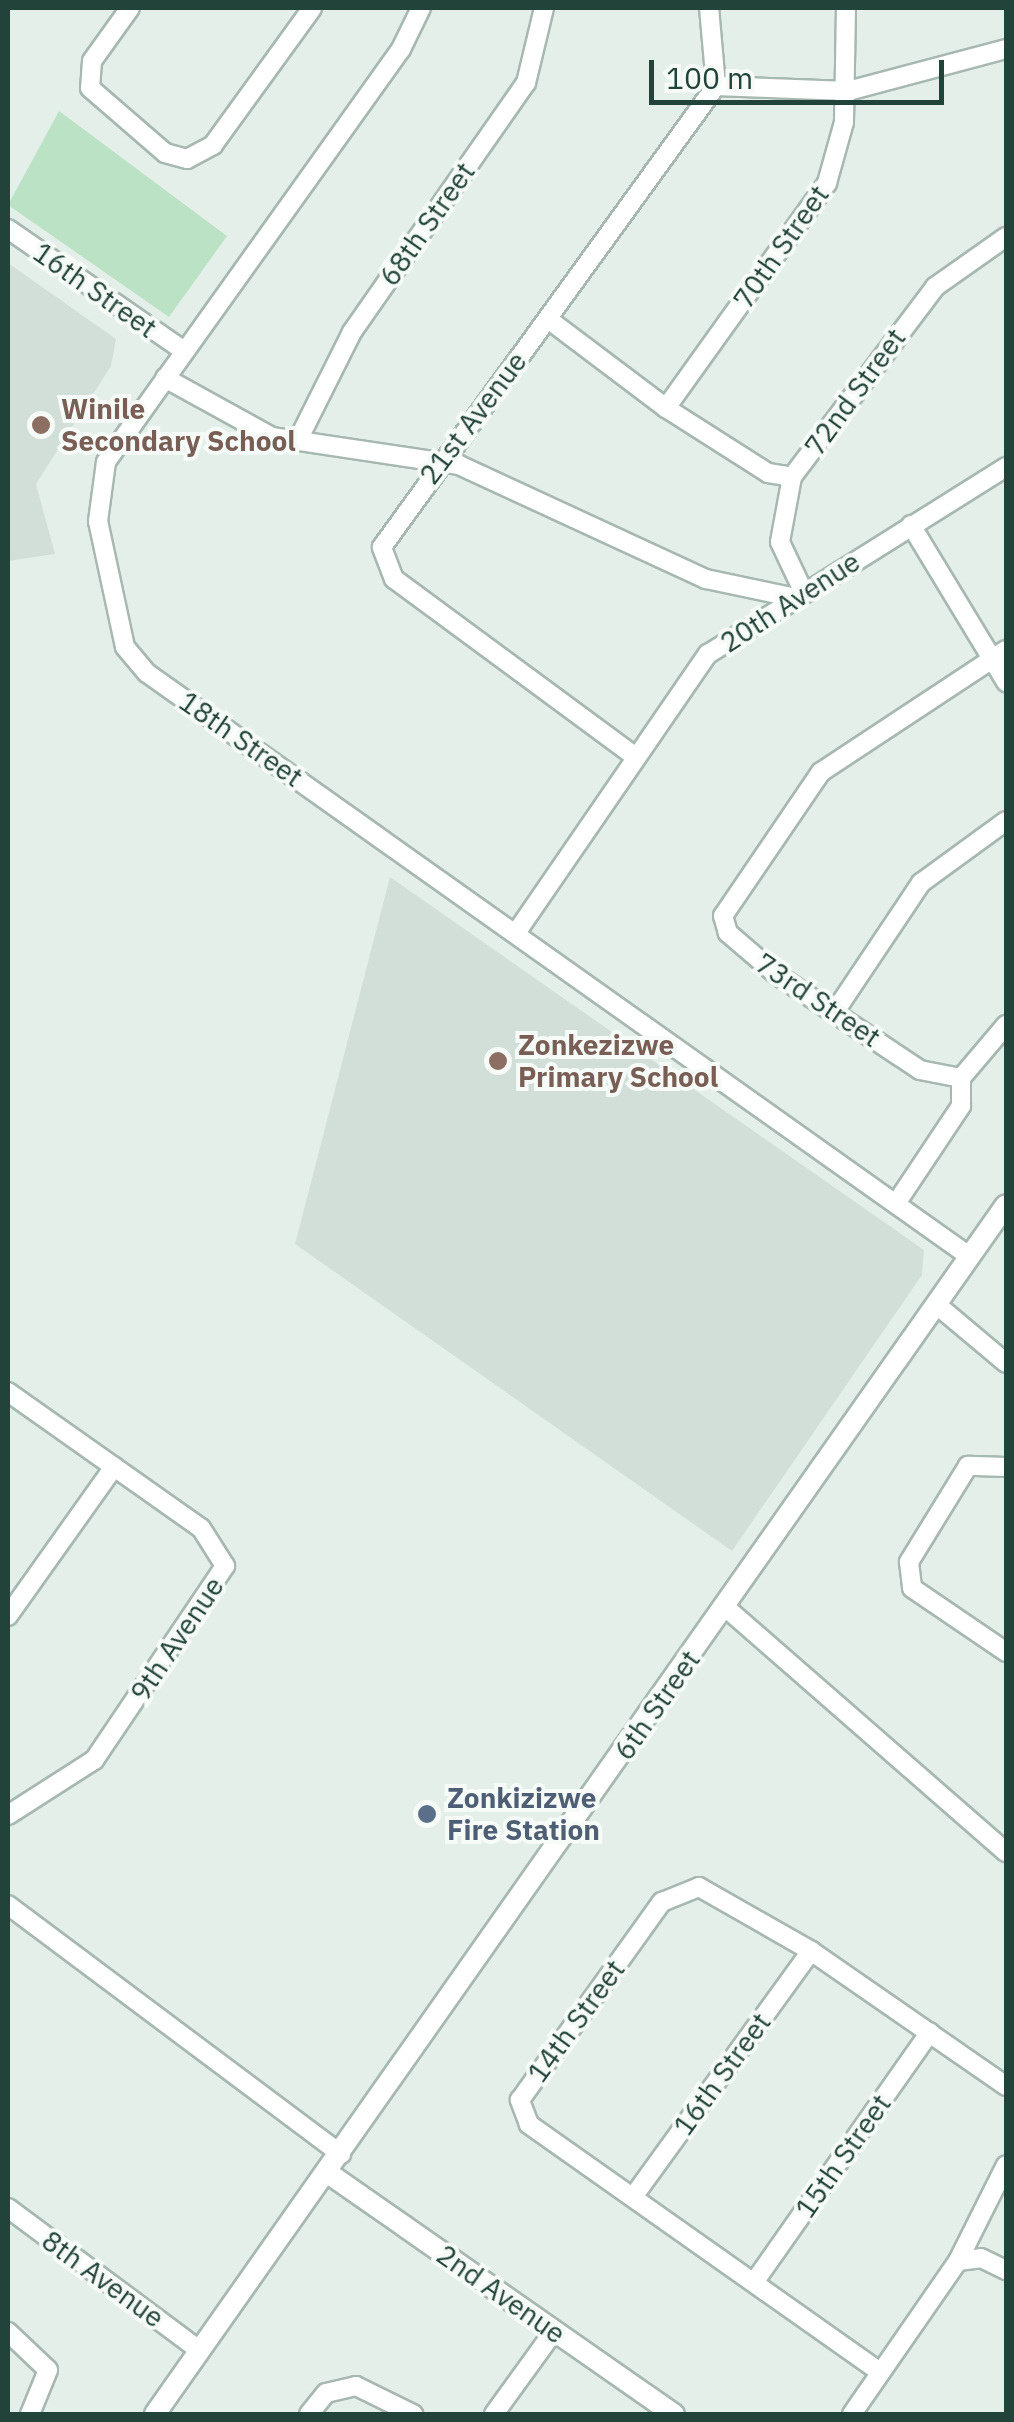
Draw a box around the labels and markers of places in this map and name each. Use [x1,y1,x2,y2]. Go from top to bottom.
place label: Winile Secondary School [61,392,296,458]
marker: Winile Secondary School [30,414,52,436]
place label: Zonkezizwe Primary School [518,1028,718,1094]
marker: Zonkezizwe Primary School [487,1050,509,1072]
place label: Zonkizizwe Fire Station [447,1781,600,1847]
marker: Zonkizizwe Fire Station [416,1803,438,1825]

